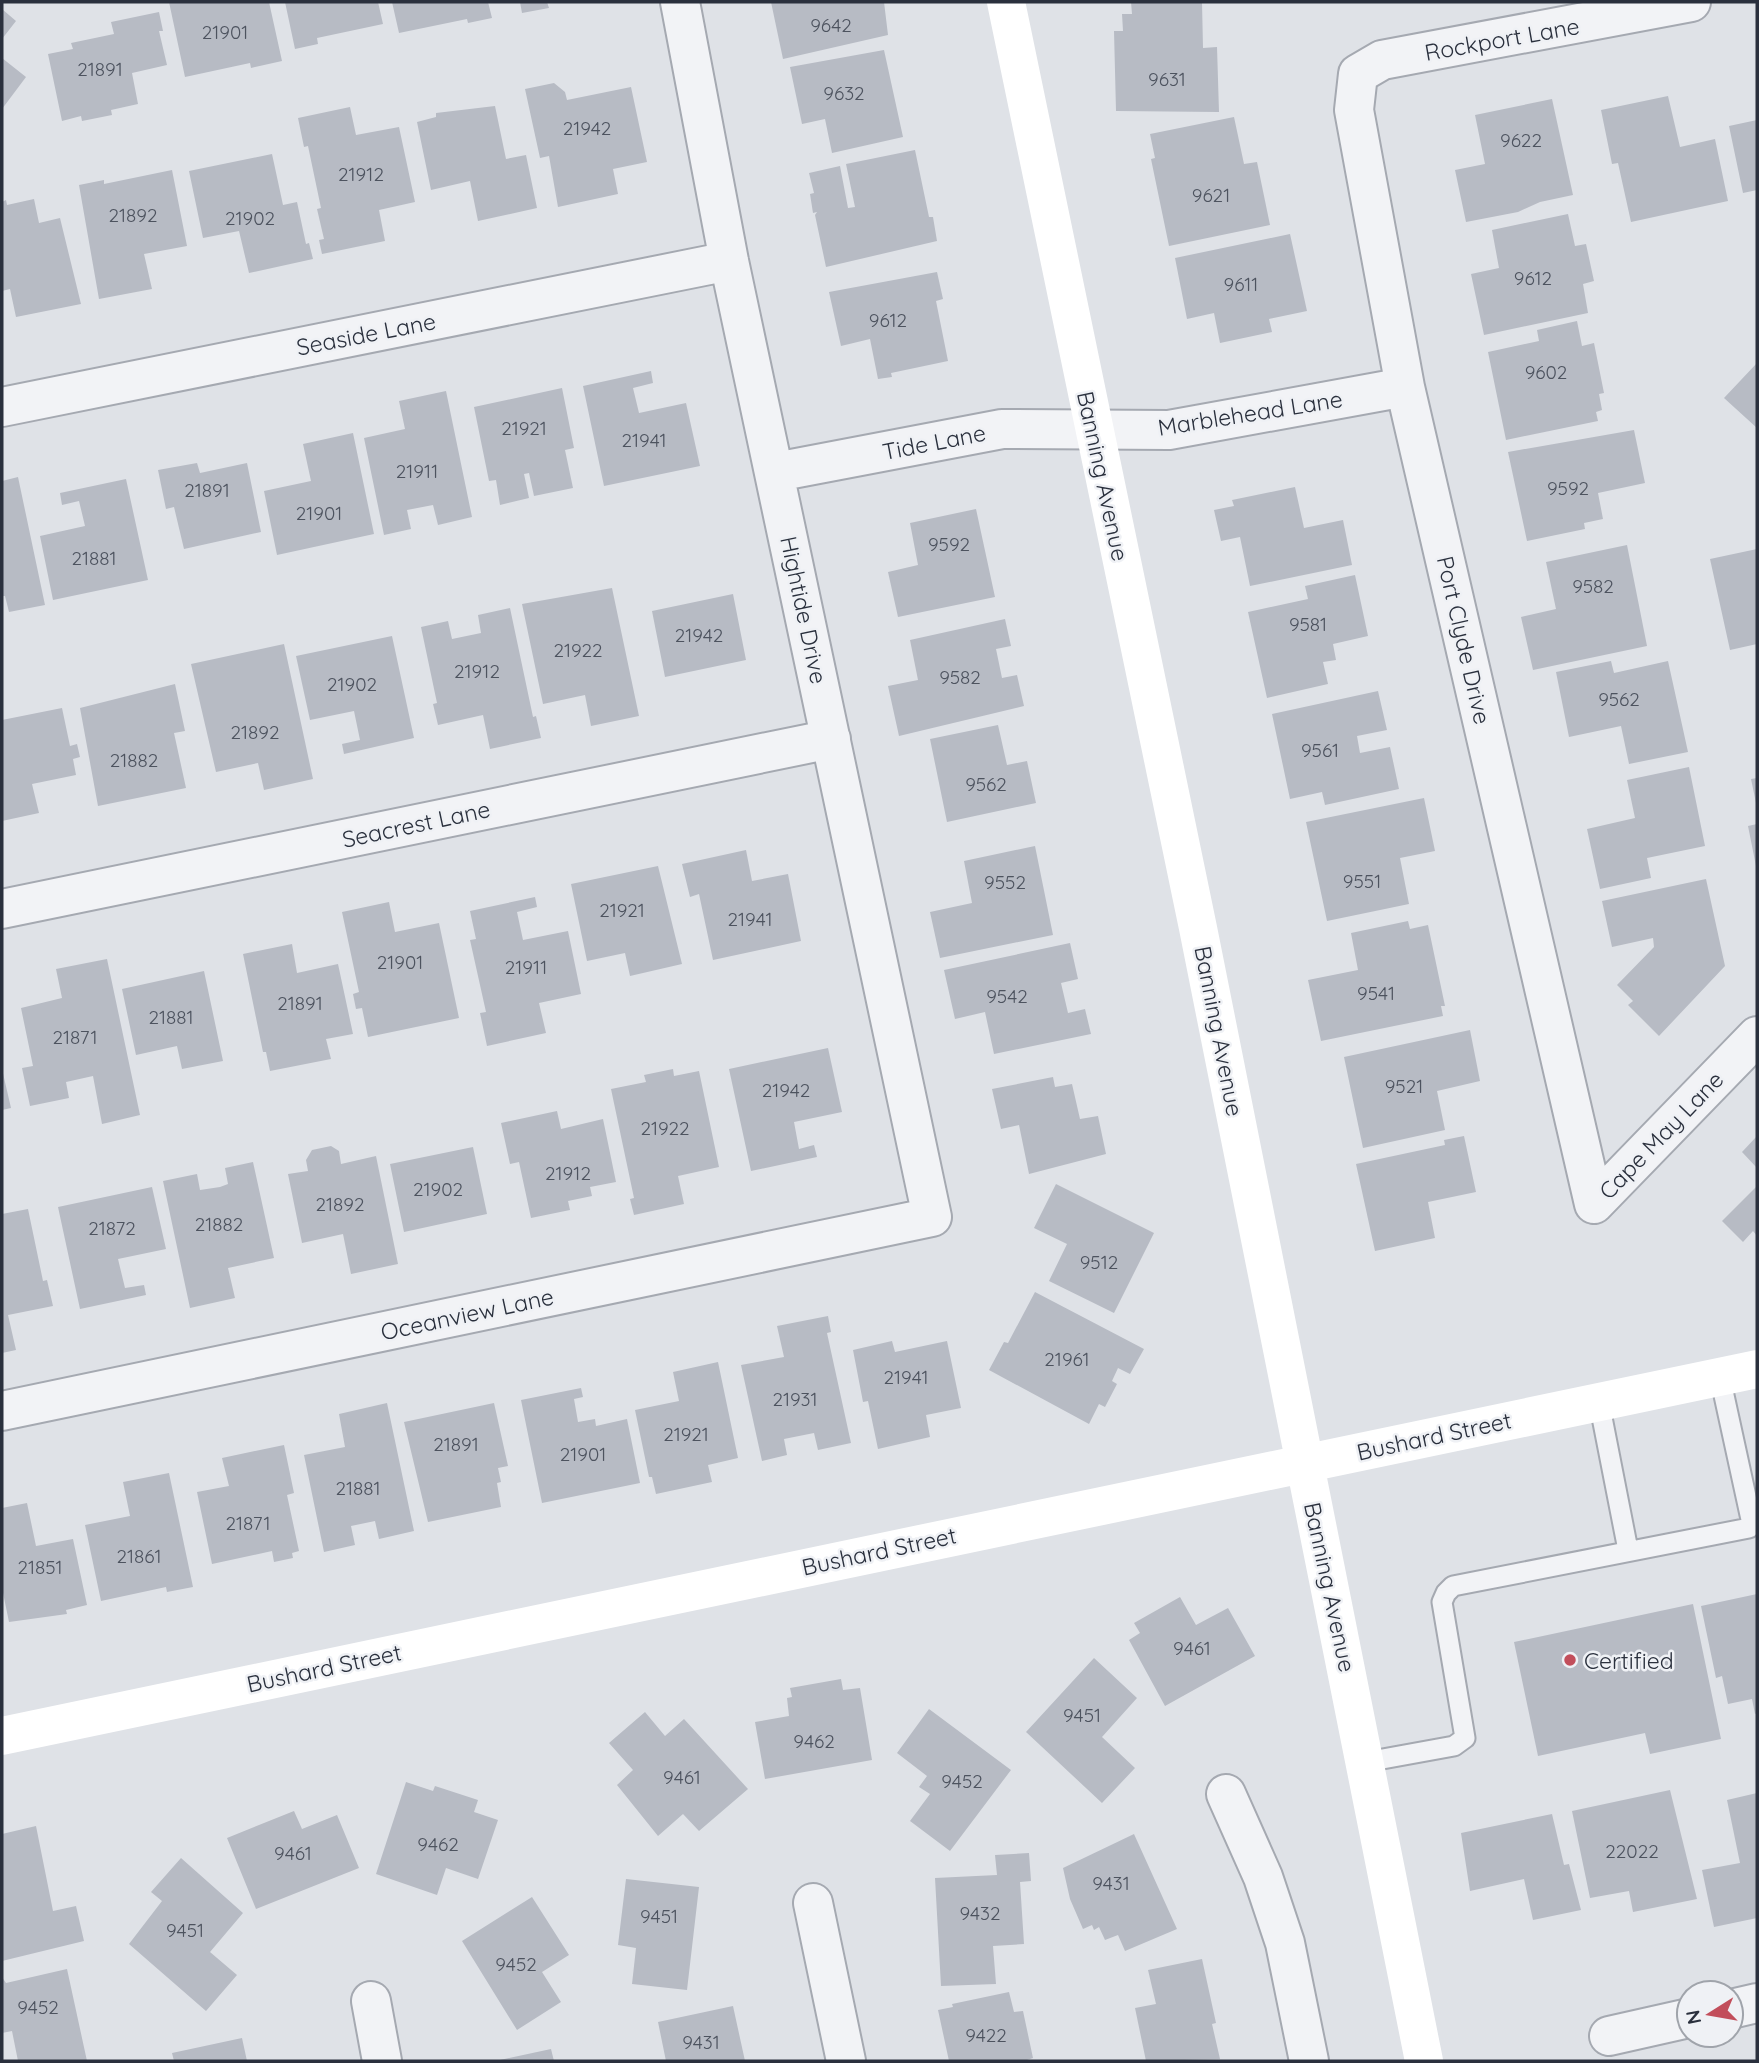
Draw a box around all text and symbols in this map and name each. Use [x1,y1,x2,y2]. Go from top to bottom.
street label: Rockport Lane [1422,11,1582,67]
house number: 9642 [810,13,852,37]
house number: 21901 [202,20,248,44]
house number: 21891 [77,57,123,81]
house number: 9631 [1148,67,1186,91]
house number: 9632 [823,81,865,105]
house number: 21942 [563,116,611,140]
house number: 9622 [1500,128,1542,152]
house number: 21912 [338,162,384,186]
house number: 9621 [1192,183,1230,207]
house number: 21892 [109,203,157,227]
house number: 21902 [225,206,275,230]
house number: 9612 [1514,266,1552,290]
house number: 9611 [1224,272,1258,296]
street label: Seaside Lane [294,306,438,362]
house number: 9612 [869,308,907,332]
house number: 9602 [1525,360,1567,384]
street label: Marblehead Lane [1156,384,1344,442]
street label: Banning Avenue [1071,388,1135,564]
house number: 21921 [501,416,547,440]
street label: Tide Lane [880,418,988,466]
house number: 21941 [621,428,667,452]
house number: 21911 [396,459,438,483]
house number: 9592 [1547,476,1589,500]
house number: 21891 [184,478,230,502]
house number: 21901 [296,501,342,525]
house number: 9592 [928,532,970,556]
street label: Hightide Drive [774,534,834,686]
house number: 21881 [71,546,117,570]
street label: Port Clyde Drive [1431,553,1497,727]
house number: 9582 [1572,574,1614,598]
house number: 9581 [1289,612,1327,636]
house number: 21942 [675,623,723,647]
house number: 21922 [553,638,603,662]
house number: 21912 [454,659,500,683]
house number: 9582 [939,665,981,689]
house number: 21902 [327,672,377,696]
house number: 9562 [1598,687,1640,711]
house number: 21892 [231,720,279,744]
house number: 9561 [1301,738,1339,762]
house number: 21882 [110,748,158,772]
house number: 9562 [965,772,1007,796]
street label: Seacrest Lane [339,794,493,854]
house number: 9551 [1343,869,1381,893]
house number: 9552 [984,870,1026,894]
house number: 21921 [599,898,645,922]
house number: 21941 [727,907,773,931]
street label: Banning Avenue [1188,943,1250,1119]
house number: 21901 [377,950,423,974]
house number: 21911 [505,955,547,979]
house number: 9541 [1357,981,1395,1005]
house number: 9542 [986,984,1028,1008]
house number: 21891 [277,991,323,1015]
house number: 21881 [148,1005,194,1029]
house number: 21871 [53,1025,97,1049]
street label: Cape May Lane [1593,1065,1729,1205]
house number: 9521 [1385,1074,1423,1098]
house number: 21942 [762,1078,810,1102]
house number: 21922 [640,1116,690,1140]
house number: 21912 [545,1161,591,1185]
house number: 21902 [413,1177,463,1201]
house number: 21892 [316,1192,364,1216]
house number: 21882 [195,1212,243,1236]
house number: 21872 [88,1216,136,1240]
house number: 9512 [1080,1250,1118,1274]
street label: Oceanview Lane [378,1282,556,1346]
house number: 21961 [1044,1347,1090,1371]
house number: 21941 [883,1365,929,1389]
house number: 21931 [772,1387,818,1411]
street label: Bushard Street [1354,1405,1514,1467]
house number: 21921 [663,1422,709,1446]
house number: 21891 [433,1432,479,1456]
house number: 21901 [560,1442,606,1466]
house number: 21881 [335,1476,381,1500]
street label: Banning Avenue [1298,1499,1362,1675]
house number: 21871 [226,1511,270,1535]
street label: Bushard Street [799,1520,959,1582]
house number: 21861 [117,1544,161,1568]
house number: 21851 [17,1555,63,1579]
house number: 9461 [1173,1636,1211,1660]
street label: Bushard Street [244,1637,404,1699]
place label: Certified [1584,1646,1674,1675]
marker: Certified [1562,1652,1578,1668]
house number: 9451 [1063,1703,1101,1727]
house number: 9462 [793,1729,835,1753]
house number: 9461 [663,1765,701,1789]
house number: 9452 [941,1769,983,1793]
house number: 9462 [417,1832,459,1856]
house number: 22022 [1605,1839,1659,1863]
house number: 9461 [274,1841,312,1865]
house number: 9431 [1092,1871,1130,1895]
house number: 9432 [959,1901,1001,1925]
house number: 9451 [640,1904,678,1928]
house number: 9451 [166,1918,204,1942]
house number: 9452 [495,1952,537,1976]
north arrow [1675,1979,1745,2049]
house number: 9452 [17,1995,59,2019]
text: N [1680,2008,1706,2026]
house number: 9422 [965,2023,1007,2047]
house number: 9431 [682,2030,720,2054]

